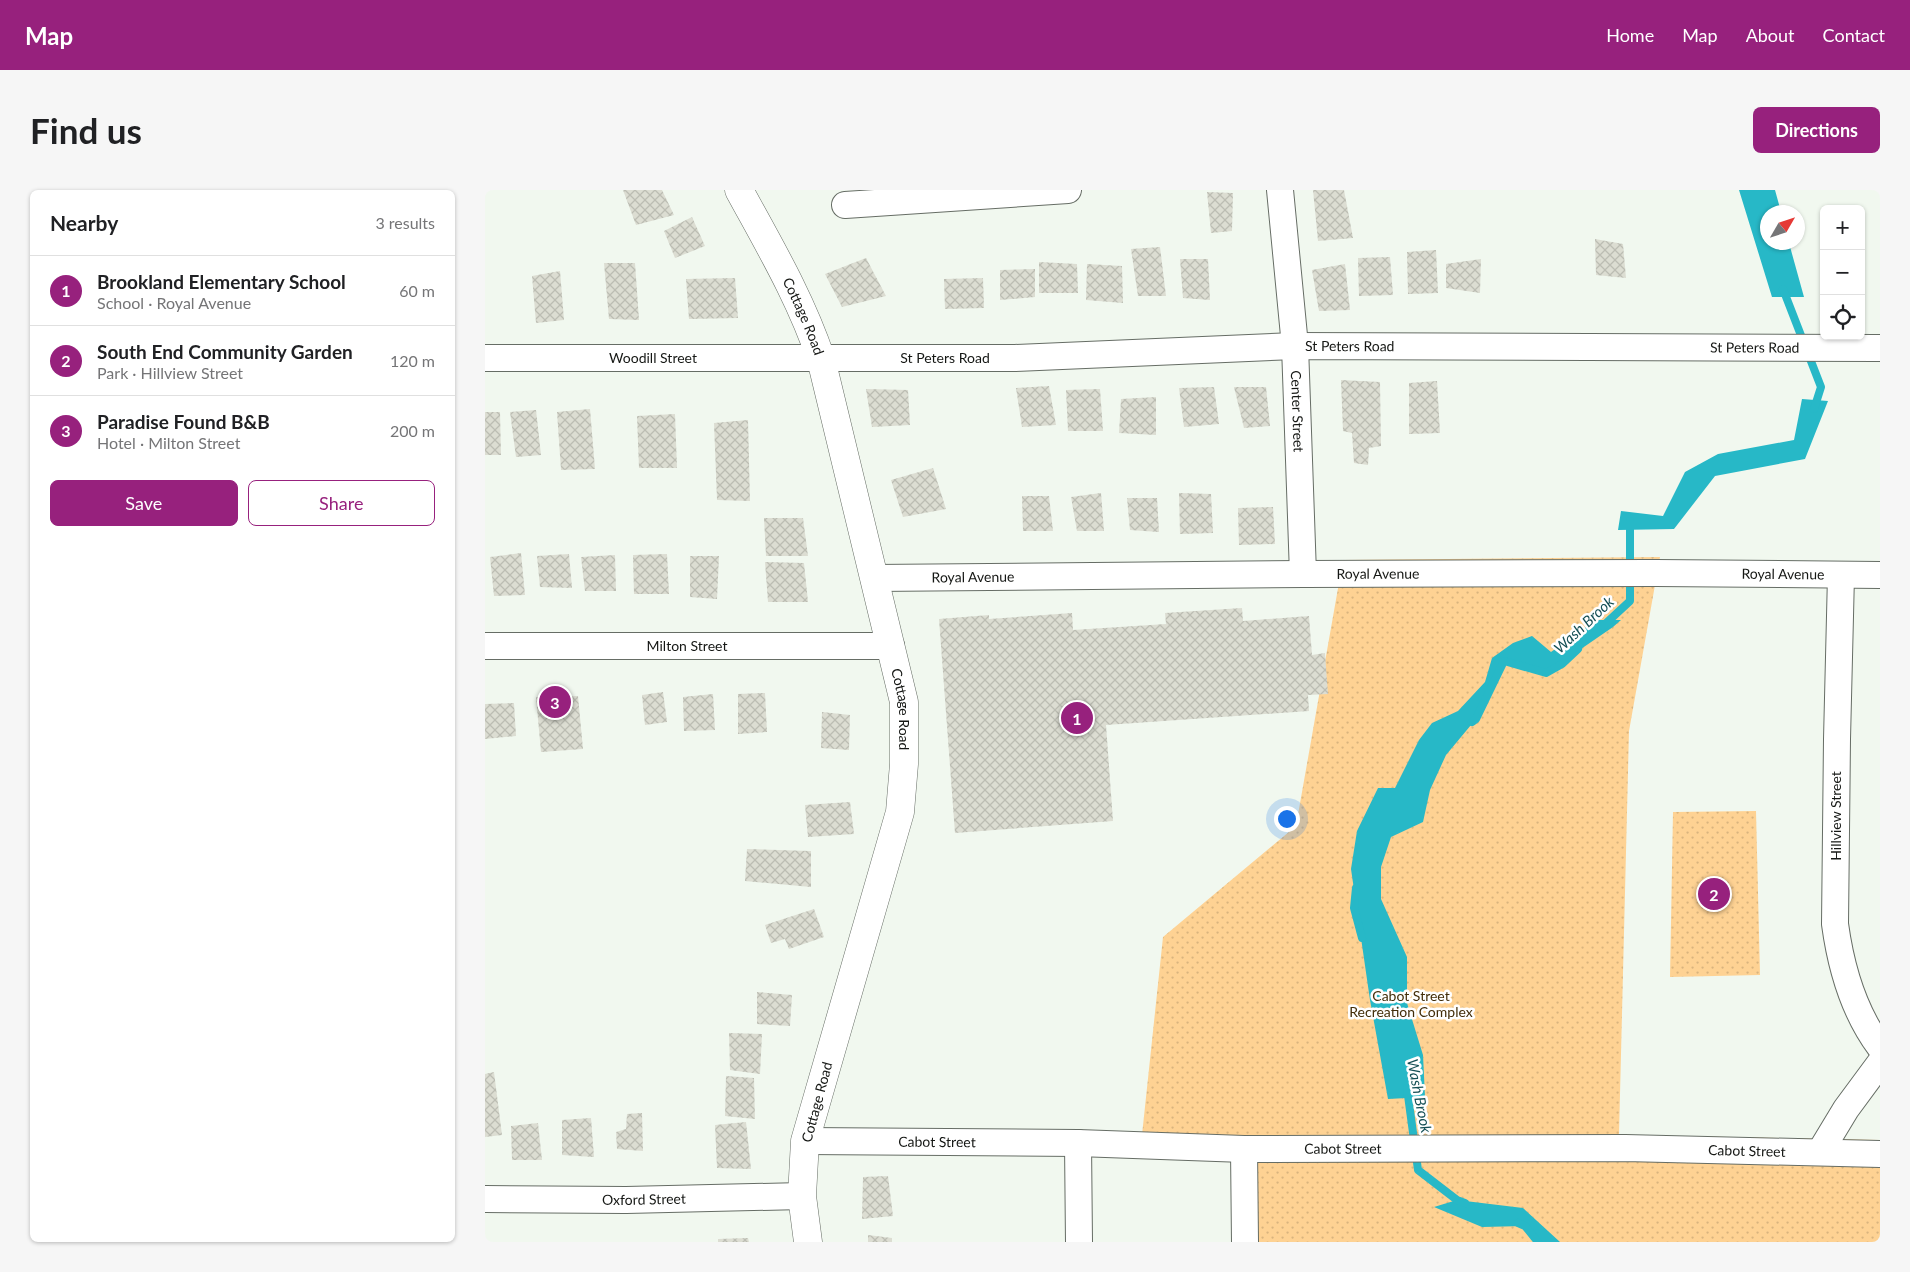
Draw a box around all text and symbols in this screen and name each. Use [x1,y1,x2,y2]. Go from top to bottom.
text: Map [25,21,73,50]
text: Home [1606,24,1654,46]
text: Map [1682,24,1718,46]
text: About [1746,24,1795,46]
text: Contact [1823,24,1885,46]
button: Directions [1753,107,1880,153]
text: Find us [30,109,142,151]
north arrow [1760,205,1805,250]
map controls [1820,205,1865,340]
button: + [1820,205,1865,250]
text: Nearby [50,210,118,235]
text: 3 results [375,213,435,232]
button: − [1820,250,1865,295]
text: Brookland Elementary School [97,270,346,293]
street label: Cottage Road [780,275,828,357]
text: 1 [61,281,71,300]
text: 60 m [399,281,435,300]
text: School · Royal Avenue [97,293,251,312]
button: locate [1820,295,1865,340]
street label: St Peters Road [1305,337,1395,354]
street label: St Peters Road [1710,338,1800,356]
text: South End Community Garden [97,340,353,363]
street label: Woodill Street [609,349,697,366]
street label: St Peters Road [900,349,990,366]
text: 2 [61,351,71,370]
text: 120 m [390,351,435,370]
text: Park · Hillview Street [97,363,243,382]
street label: Center Street [1288,370,1308,453]
text: Paradise Found B&B [97,410,270,433]
text: 3 [61,421,71,440]
text: 200 m [390,421,435,440]
text: Hotel · Milton Street [97,433,240,452]
button: Save [50,480,238,526]
button: Share [248,480,435,526]
street label: Royal Avenue [1336,565,1419,582]
street label: Royal Avenue [1741,565,1825,583]
street label: Royal Avenue [931,568,1015,585]
water label: Wash Brook [1550,591,1618,656]
street label: Milton Street [647,637,727,654]
street label: Cottage Road [888,666,913,750]
pin: 3 [539,683,571,721]
pin: 1 [1061,699,1093,737]
street label: Hillview Street [1827,771,1844,861]
your location [1274,806,1300,832]
pin: 2 [1698,875,1730,913]
park label: Cabot Street Recreation Complex [1349,987,1473,1020]
water label: Wash Brook [1404,1057,1436,1135]
street label: Cottage Road [798,1060,835,1144]
street label: Cabot Street [898,1133,976,1150]
street label: Cabot Street [1304,1140,1382,1157]
street label: Cabot Street [1708,1141,1786,1160]
street label: Oxford Street [602,1190,686,1208]

